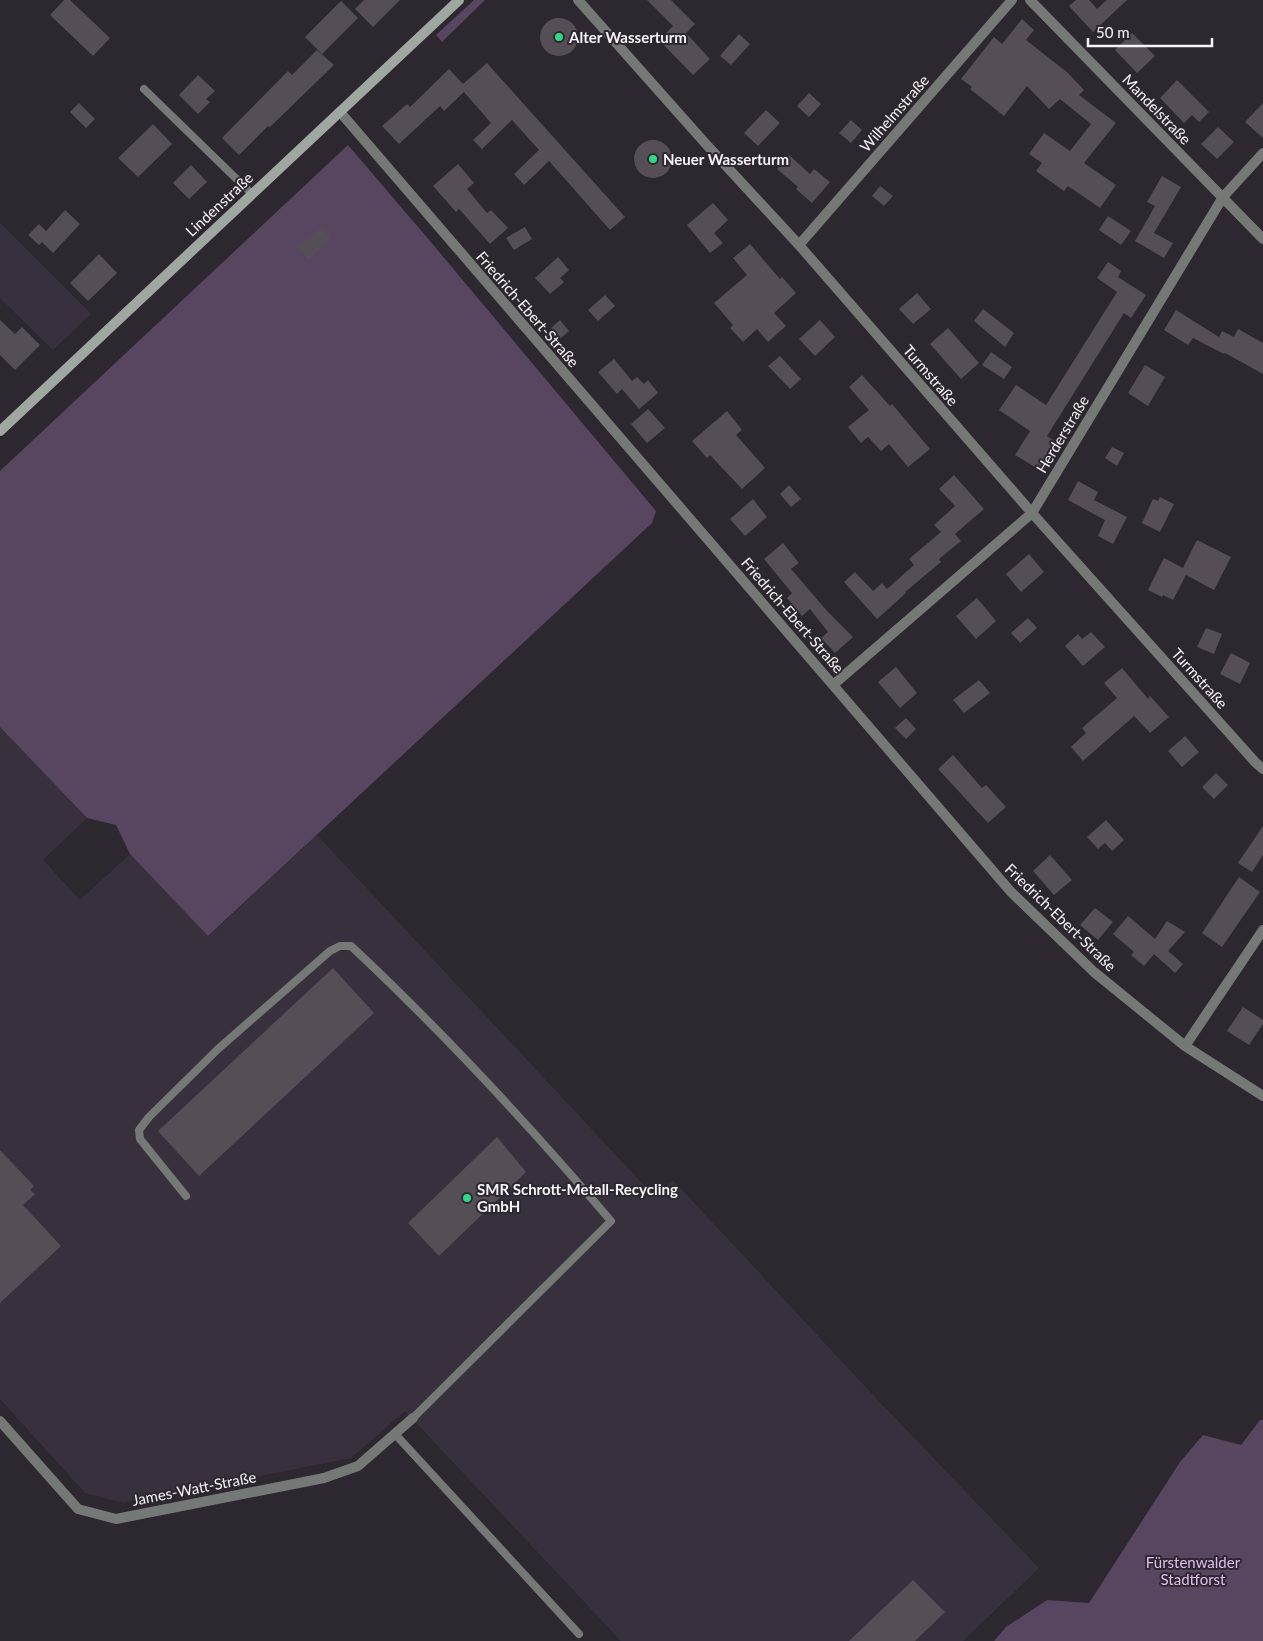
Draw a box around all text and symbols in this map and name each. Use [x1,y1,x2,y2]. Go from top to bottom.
scale bar [1088,15,1212,47]
text: 50 m [1096,23,1130,41]
place label: Alter Wasserturm [568,28,687,46]
marker: Alter Wasserturm [553,31,565,43]
street label: Mandelstraße [1119,70,1195,148]
street label: Wilhelmstraße [856,71,932,155]
place label: Neuer Wasserturm [663,150,789,168]
marker: Neuer Wasserturm [647,153,659,165]
street label: Lindenstraße [182,168,257,240]
street label: Friedrich-Ebert-Straße [473,248,583,371]
street label: Turmstraße [900,341,962,409]
street label: Herderstraße [1032,392,1092,476]
street label: Friedrich-Ebert-Straße [738,554,848,677]
street label: Turmstraße [1168,644,1232,712]
street label: Friedrich-Ebert-Straße [1002,859,1120,975]
place label: SMR Schrott-Metall-Recycling GmbH [477,1180,678,1215]
marker: SMR Schrott-Metall-Recycling GmbH [461,1192,473,1204]
street label: James-Watt-Straße [130,1467,258,1509]
park label: Fürstenwalder Stadtforst [1146,1553,1241,1588]

